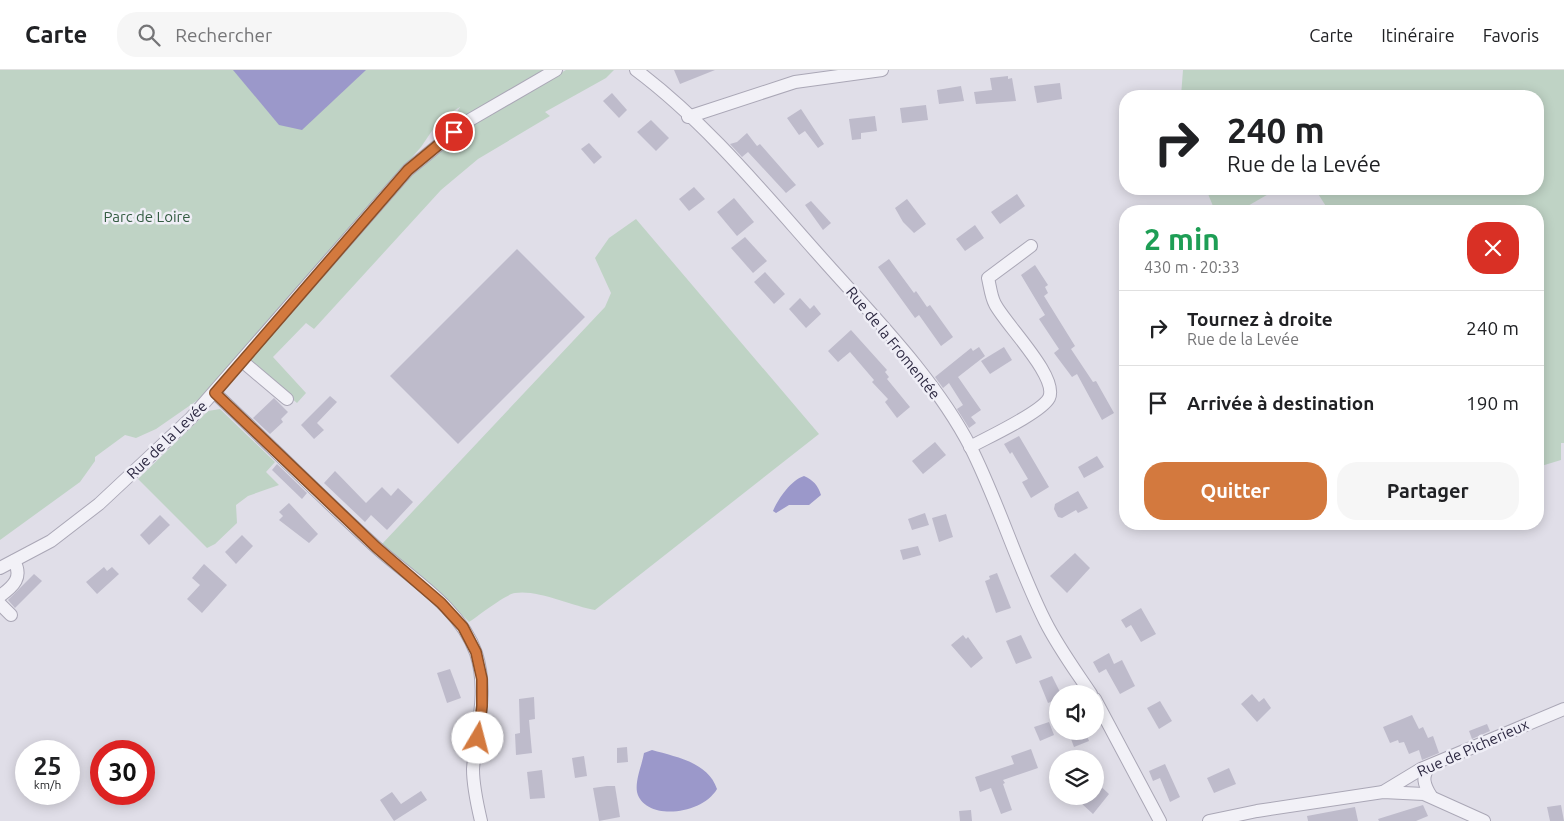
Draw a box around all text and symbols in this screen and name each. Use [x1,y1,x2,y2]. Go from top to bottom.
search box [117,12,467,57]
text: Carte [25,21,87,48]
icon: search [135,21,163,49]
text: Rechercher [175,24,272,46]
text: Carte [1309,25,1353,45]
text: Itinéraire [1381,25,1455,45]
text: Favoris [1483,25,1539,45]
icon: right [1144,110,1209,175]
text: 240 m [1227,110,1325,150]
pin [433,111,475,153]
icon: arrive [440,118,468,146]
text: Rue de la Levée [1227,151,1381,176]
park label: Parc de Loire [103,208,191,225]
text: 2 min [1144,222,1220,256]
button: close [1467,222,1519,274]
text: 430 m · 20:33 [1144,258,1240,276]
street label: Rue de la Fromentée [843,283,944,402]
text: Tournez à droite [1187,308,1333,330]
icon: right [1144,314,1172,342]
text: 240 m [1466,317,1519,339]
text: Rue de la Levée [1187,330,1299,348]
icon: arrive [1144,389,1172,417]
text: Arrivée à destination [1187,392,1374,414]
text: 190 m [1466,392,1519,414]
street label: Rue de la Levée [123,397,210,482]
button: Quitter [1144,462,1327,520]
button: Partager [1337,462,1519,520]
map controls [1049,685,1104,805]
button: sound [1049,685,1104,740]
position arrow [451,711,503,763]
street label: Rue de Picherieux [1414,715,1532,780]
speed limit sign: 30 [90,740,155,805]
button: layers [1049,750,1104,805]
text: 25 [33,752,62,780]
text: km/h [34,778,61,791]

